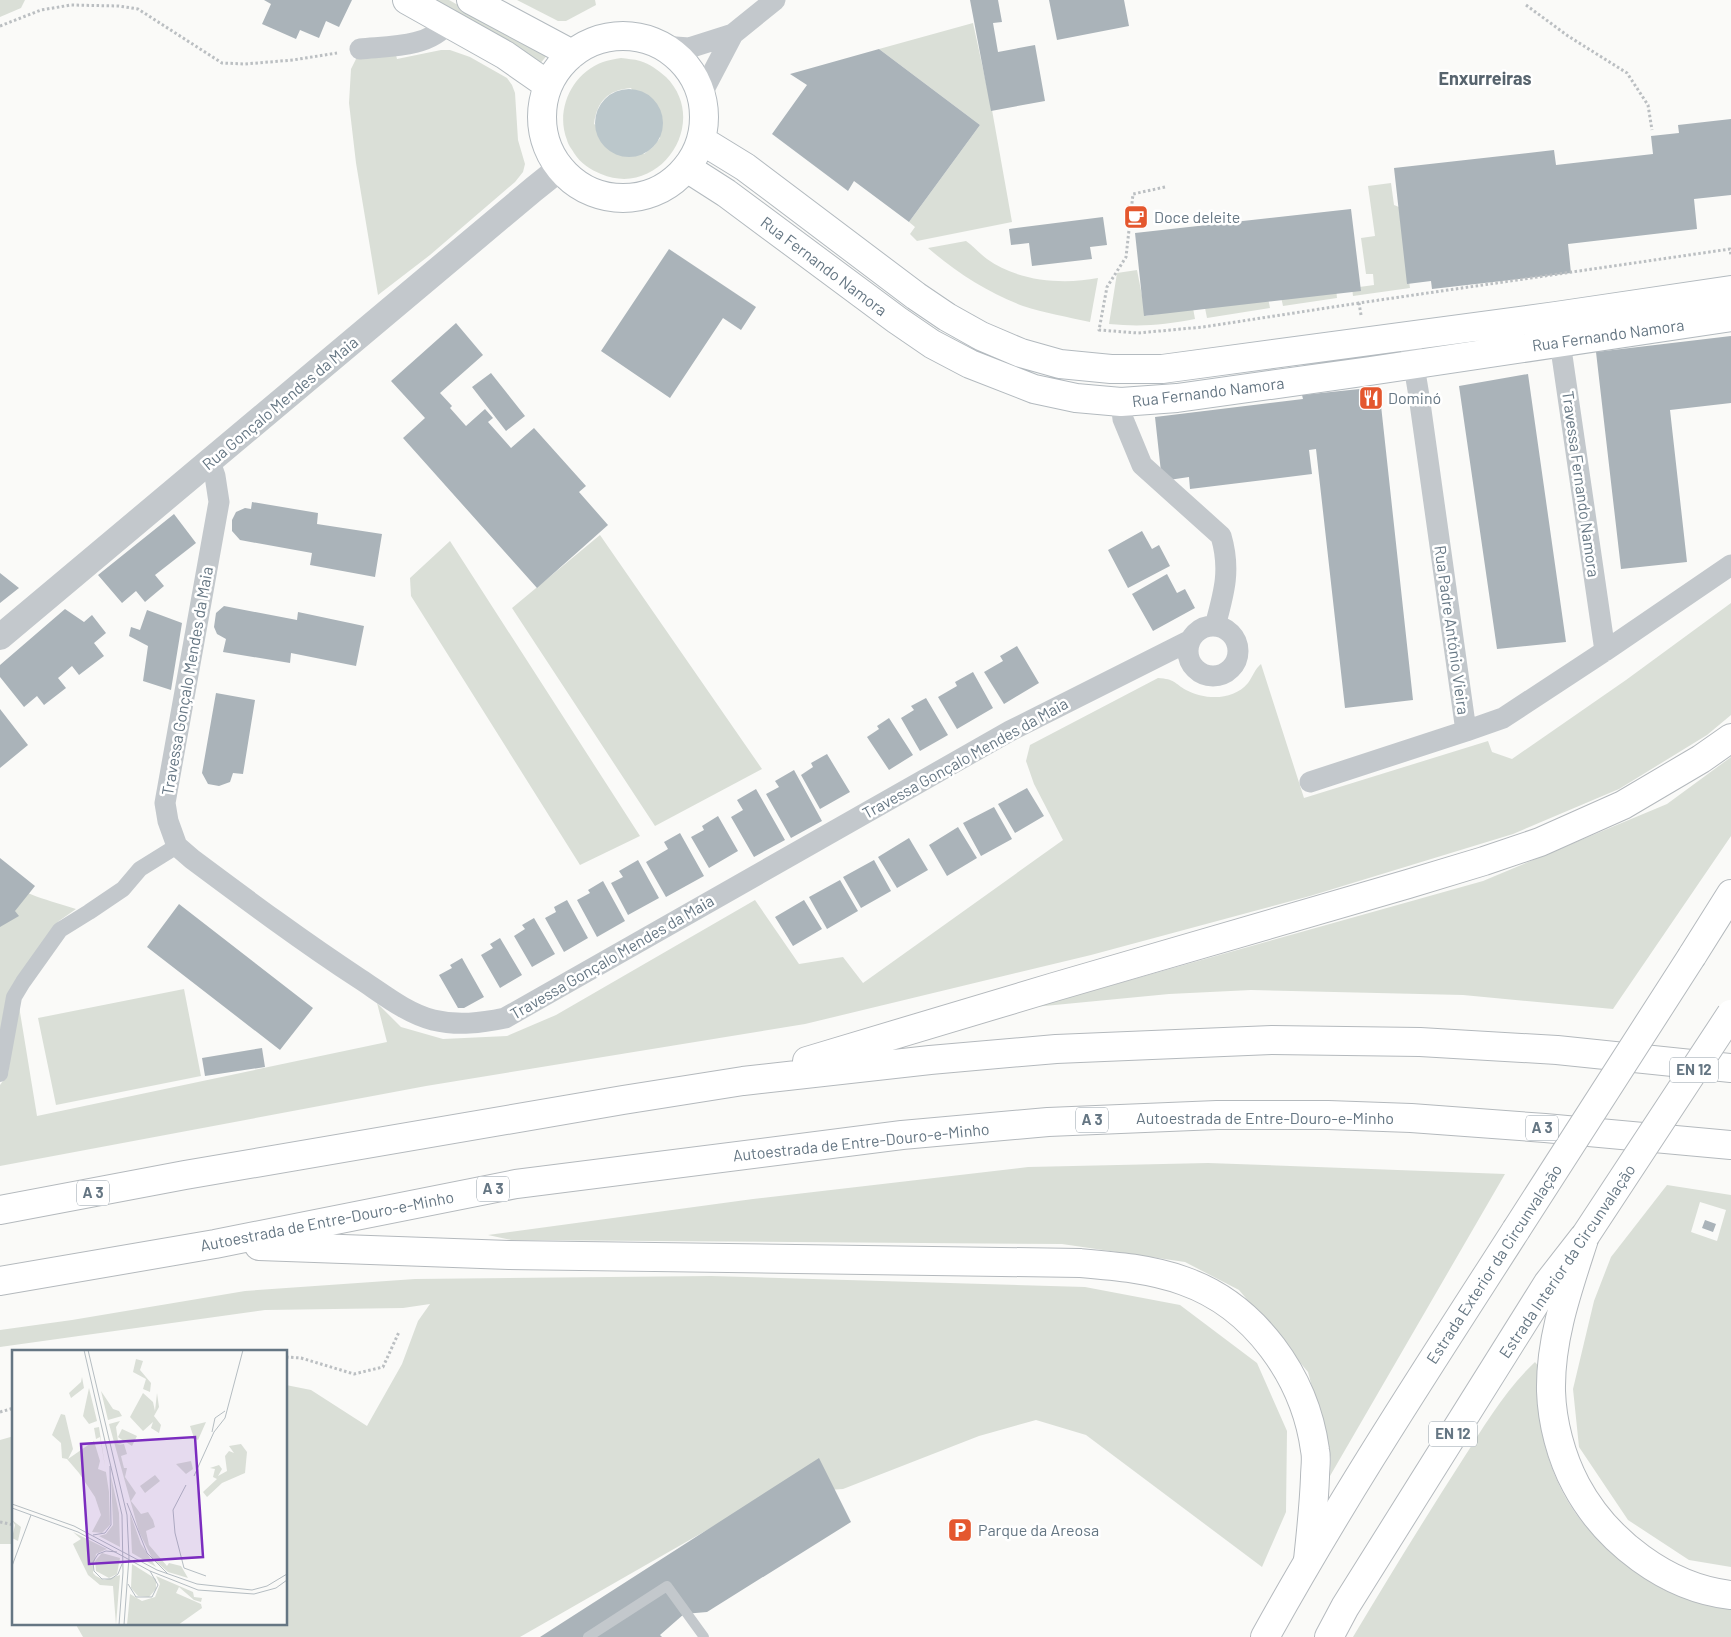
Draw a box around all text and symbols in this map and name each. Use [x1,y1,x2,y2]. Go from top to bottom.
district label: Enxurreiras [1438,67,1532,89]
cafe icon: Doce deleite [1123,204,1149,230]
place label: Doce deleite [1154,207,1240,226]
street label: Rua Fernando Namora [757,212,891,319]
street label: Rua Fernando Namora [1531,314,1685,355]
street label: Rua Gonçalo Mendes da Maia [198,332,361,473]
street label: Rua Fernando Namora [1131,373,1285,410]
restaurant icon: Dominó [1358,385,1384,411]
place label: Dominó [1388,388,1441,407]
street label: Travessa Fernando Namora [1559,390,1604,578]
street label: Rua Padre António Vieira [1431,544,1474,716]
street label: Travessa Gonçalo Mendes da Maia [157,565,216,797]
street label: Travessa Gonçalo Mendes da Maia [859,693,1071,822]
street label: Travessa Gonçalo Mendes da Maia [507,890,717,1023]
road number: EN 12 [1670,1058,1718,1082]
road number: A 3 [1076,1108,1108,1132]
street label: Autoestrada de Entre-Douro-e-Minho [1136,1108,1394,1127]
road number: A 3 [1526,1116,1558,1140]
street label: Autoestrada de Entre-Douro-e-Minho [732,1119,990,1164]
street label: Estrada Exterior da Circunvalação [1422,1160,1565,1367]
street label: Estrada Interior da Circunvalação [1495,1160,1639,1361]
road number: A 3 [477,1176,509,1202]
road number: A 3 [77,1180,109,1206]
street label: Autoestrada de Entre-Douro-e-Minho [199,1187,455,1254]
inset map [12,1350,288,1624]
road number: EN 12 [1429,1422,1477,1446]
parking icon: Parque da Areosa [947,1517,973,1543]
place label: Parque da Areosa [978,1520,1099,1539]

